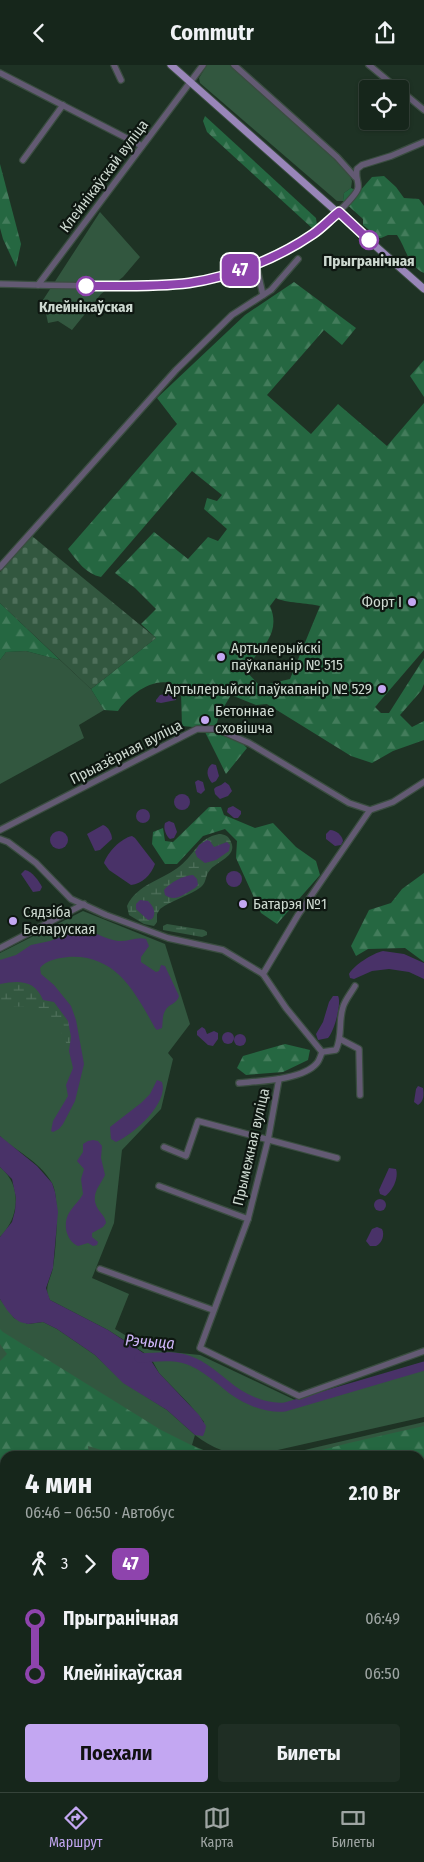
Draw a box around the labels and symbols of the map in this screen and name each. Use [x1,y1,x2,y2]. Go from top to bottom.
street label: Клейнікаўскай вуліца [56,116,152,236]
marker: Прыгранічная [359,230,379,250]
place label: Прыгранічная [323,252,415,270]
line badge: 47 [218,254,262,286]
marker: Клейнікаўская [76,276,96,296]
place label: Клейнікаўская [39,298,133,316]
place label: Форт I [362,593,402,611]
marker: Форт I [406,596,418,608]
place label: Артылерыйскі паўкапанір № 515 [231,639,343,674]
marker: Артылерыйскі паўкапанір № 515 [215,651,227,663]
place label: Артылерыйскі паўкапанір № 529 [165,680,372,698]
marker: Артылерыйскі паўкапанір № 529 [376,683,388,695]
place label: Бетоннае сховішча [215,702,274,737]
marker: Бетоннае сховішча [199,714,211,726]
street label: Прыазёрная вуліца [67,716,185,788]
place label: Батарэя №1 [253,895,327,913]
marker: Батарэя №1 [237,898,249,910]
place label: Сядзіба Беларуская [23,903,96,938]
marker: Сядзіба Беларуская [7,915,19,927]
street label: Прымежная вуліца [229,1087,273,1207]
water label: Рэчыца [125,1330,175,1353]

